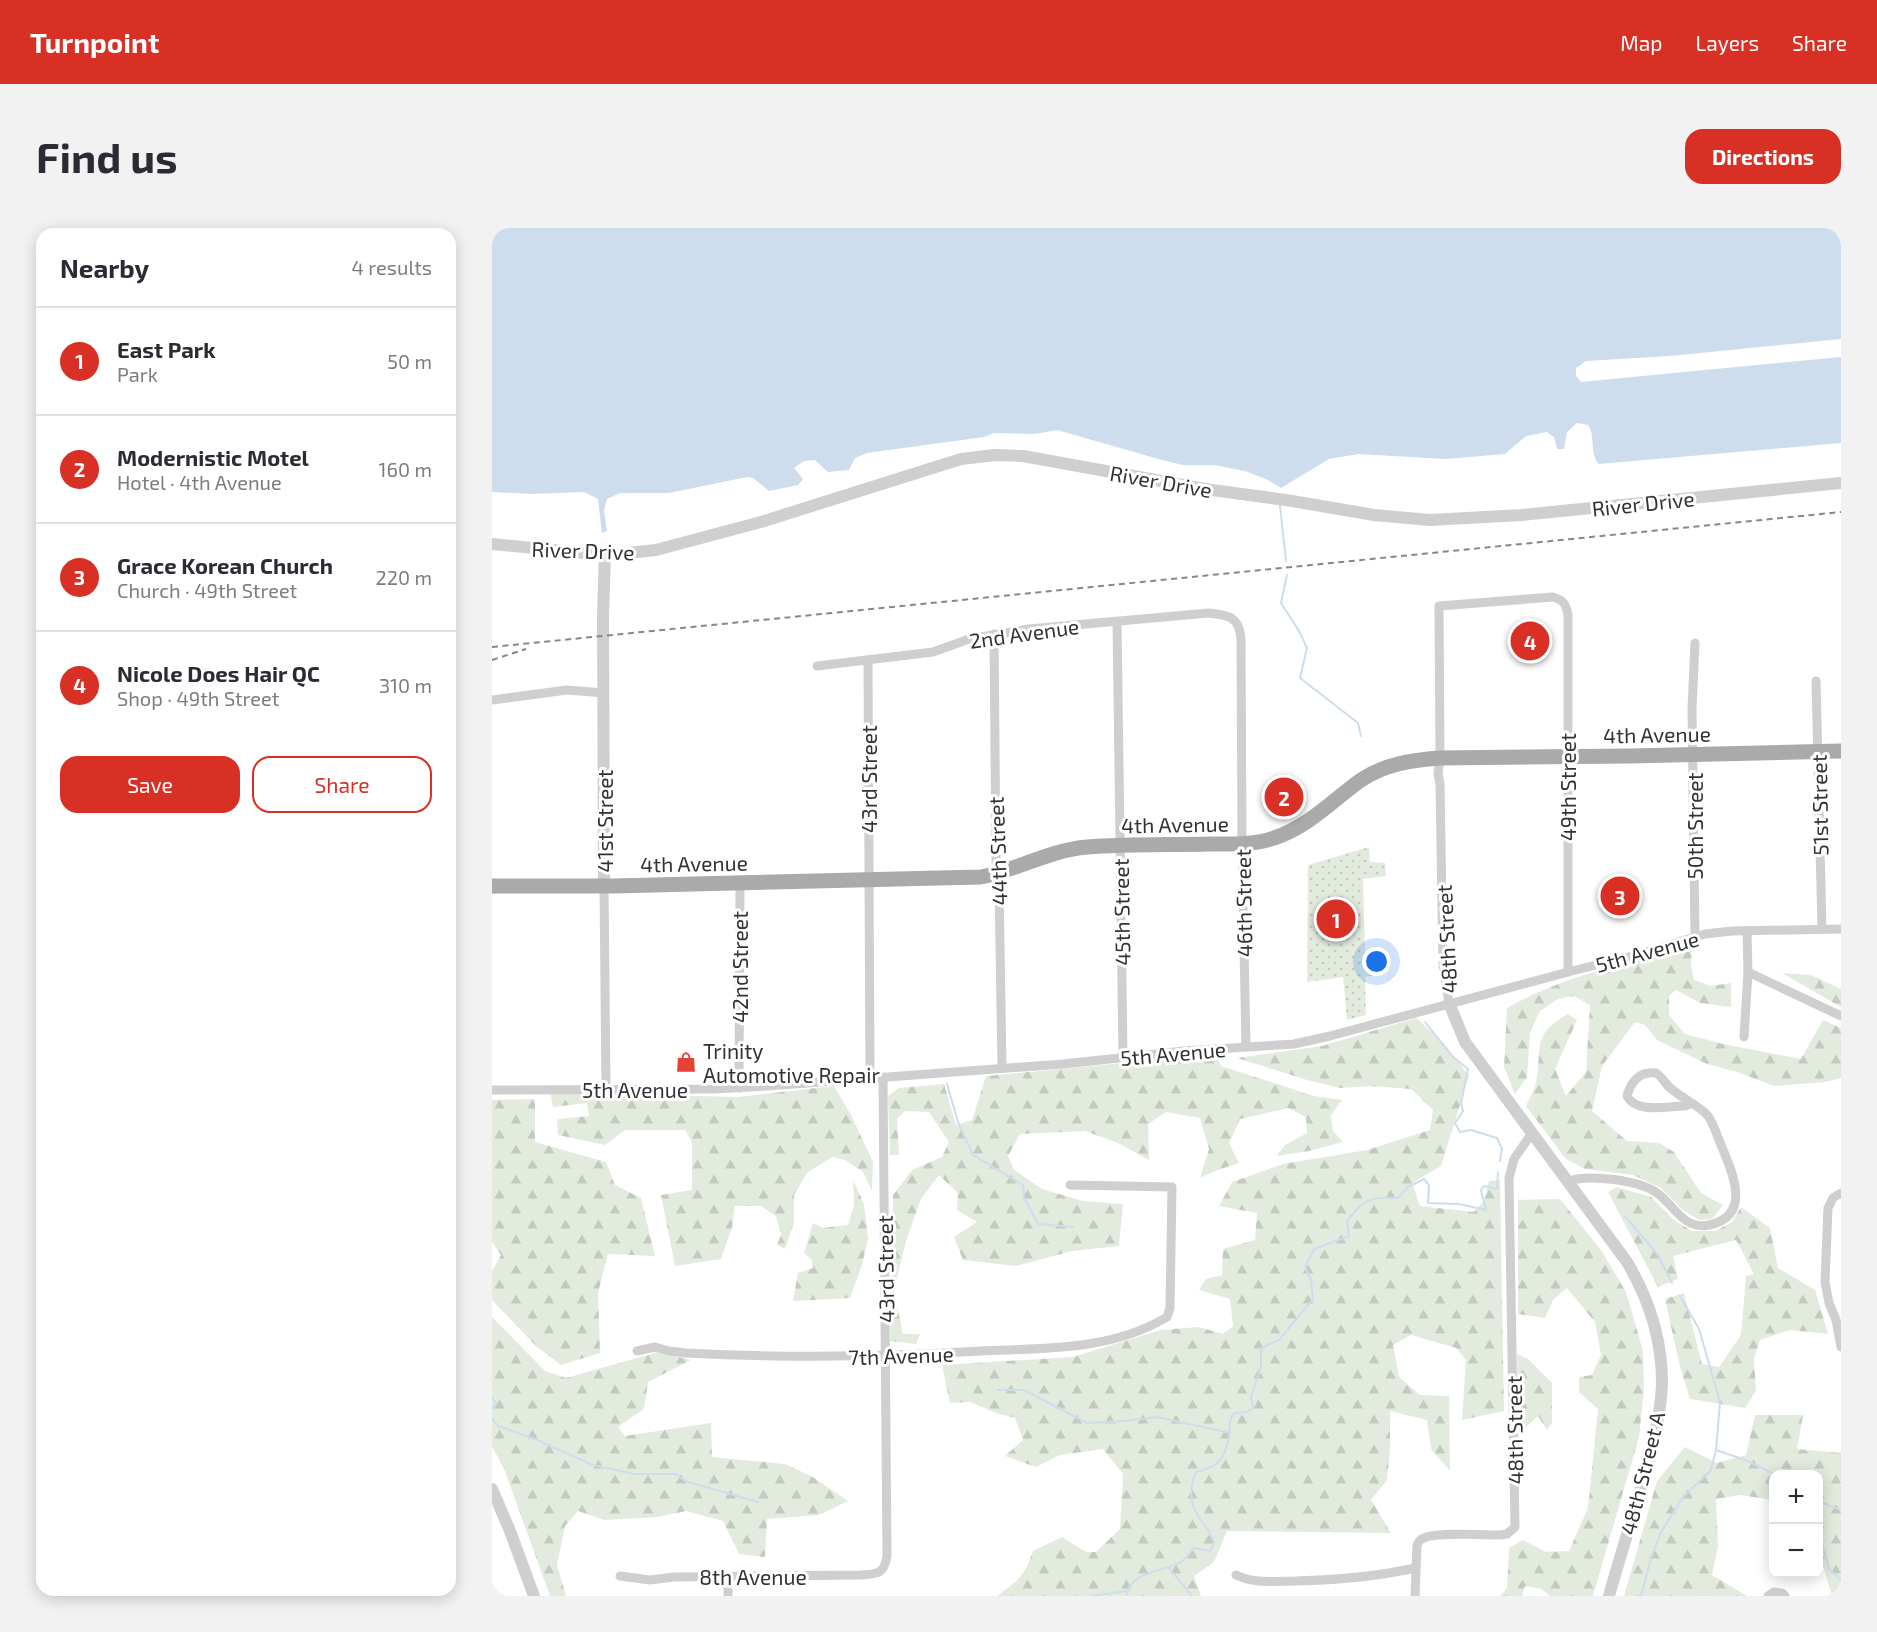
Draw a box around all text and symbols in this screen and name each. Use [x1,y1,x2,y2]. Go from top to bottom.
text: Turnpoint [30,25,159,59]
text: Map [1620,30,1662,55]
text: Layers [1695,30,1759,55]
text: Share [1792,30,1847,55]
button: Directions [1685,129,1841,184]
text: Find us [36,131,178,181]
text: Nearby [60,252,149,283]
text: 4 results [352,255,432,279]
text: East Park [117,336,215,362]
text: 1 [75,349,84,373]
text: 50 m [387,349,432,373]
text: Park [117,362,158,386]
text: Modernistic Motel [117,444,309,470]
text: 2 [74,457,85,481]
text: 160 m [379,457,432,481]
street label: River Drive [1108,460,1214,502]
text: Hotel · 4th Avenue [117,470,282,494]
street label: River Drive [1590,485,1696,521]
street label: River Drive [531,536,635,564]
text: Grace Korean Church [117,552,333,578]
text: 3 [74,565,85,589]
text: 220 m [375,565,432,589]
text: Church · 49th Street [117,578,297,602]
street label: 2nd Avenue [968,613,1080,653]
pin: 4 [1510,618,1550,664]
text: Nicole Does Hair QC [117,660,320,686]
text: 4 [73,673,86,697]
text: 310 m [379,673,432,697]
text: Shop · 49th Street [117,686,279,710]
street label: 4th Avenue [1603,721,1711,747]
street label: 43rd Street [856,725,881,833]
street label: 49th Street [1555,733,1580,841]
street label: 51st Street [1806,754,1832,856]
button: Save [60,756,240,813]
button: Share [252,756,432,813]
street label: 41st Street [592,770,617,872]
street label: 50th Street [1682,772,1707,880]
pin: 2 [1264,774,1304,820]
street label: 44th Street [983,796,1011,906]
street label: 4th Avenue [1121,811,1229,837]
street label: 46th Street [1230,849,1256,957]
street label: 4th Avenue [640,850,748,876]
street label: 45th Street [1108,858,1134,966]
pin: 3 [1600,874,1640,918]
street label: 48th Street [1431,884,1461,994]
pin: 1 [1316,896,1356,942]
street label: 42nd Street [727,911,752,1023]
street label: 5th Avenue [1593,925,1701,977]
your location [1362,947,1391,976]
street label: 5th Avenue [1119,1036,1227,1070]
place label: Trinity Automotive Repair [703,1038,881,1087]
shop icon: Trinity Automotive Repair [674,1050,698,1074]
street label: 5th Avenue [582,1077,688,1102]
street label: 43rd Street [872,1215,898,1323]
street label: 7th Avenue [848,1341,954,1369]
street label: 48th Street [1501,1375,1527,1485]
street label: 48th Street A [1615,1409,1669,1537]
map controls [1769,1470,1823,1578]
button: + [1769,1470,1823,1524]
button: − [1769,1524,1823,1578]
street label: 8th Avenue [699,1564,807,1589]

